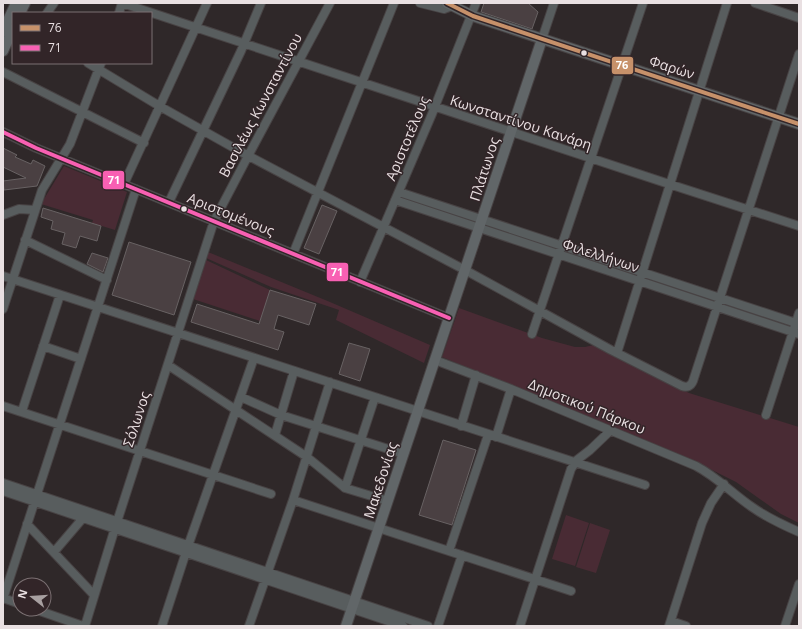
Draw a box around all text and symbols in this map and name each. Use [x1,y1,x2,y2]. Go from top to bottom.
legend [12,12,152,64]
text: 76 [48,19,62,36]
street label: Βασιλέως Κωνσταντίνου [214,30,306,180]
text: 71 [48,39,62,56]
unlabelled marker [579,48,589,58]
street label: Φαρών [647,51,697,83]
line badge: 76 [611,56,634,75]
text: 76 [616,57,628,72]
street label: Κωνσταντίνου Κανάρη [448,90,594,154]
street label: Αριστοτέλους [381,93,433,183]
street label: Πλάτωνος [465,134,503,204]
line badge: 71 [102,170,125,190]
text: 71 [108,172,120,187]
street label: Αριστομένους [185,188,278,240]
unlabelled marker [179,204,189,214]
street label: Φιλελλήνων [560,234,642,276]
line badge: 71 [326,262,349,282]
text: 71 [331,264,343,279]
street label: Δημοτικού Πάρκου [526,374,648,438]
street label: Σόλωνος [118,389,154,449]
street label: Μακεδονίας [359,439,401,521]
north arrow [12,577,52,617]
text: N [13,587,30,600]

